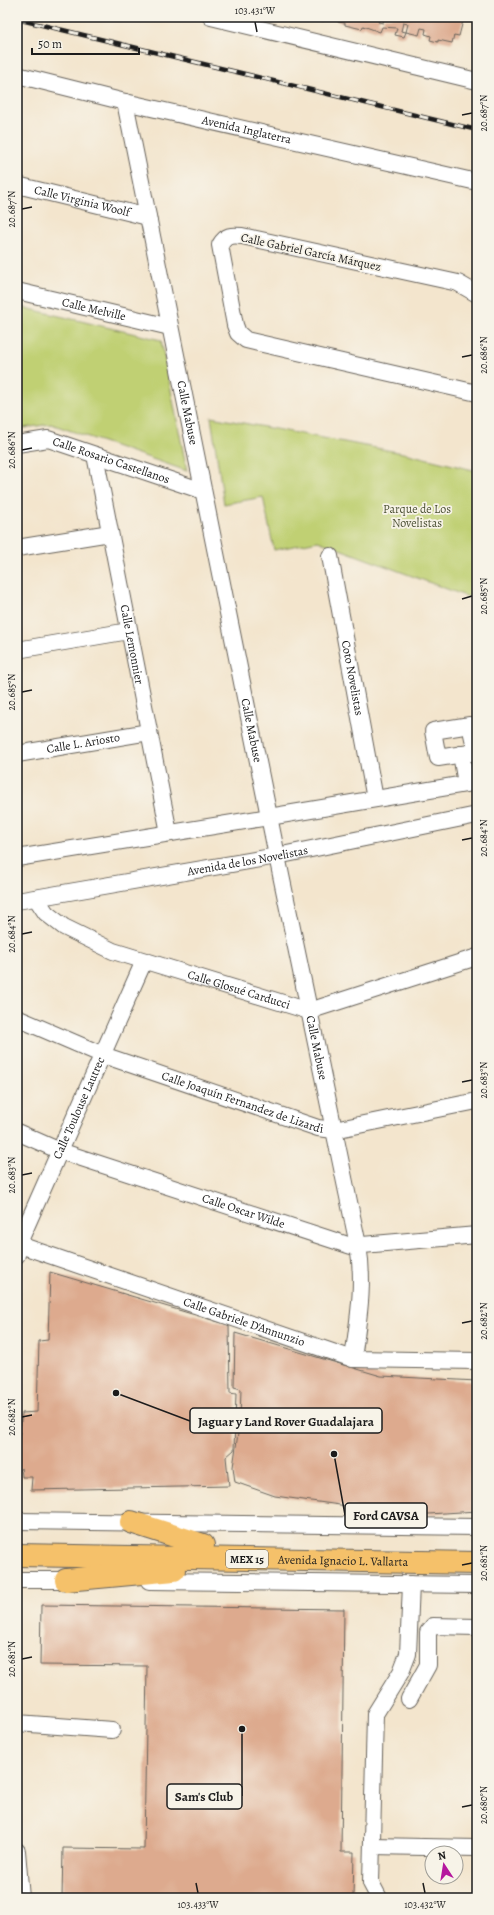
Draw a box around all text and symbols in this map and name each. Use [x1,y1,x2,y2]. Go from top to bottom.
text: 103.431°W [235,4,276,17]
scale bar [32,30,139,56]
text: 50 m [38,36,62,52]
text: 20.687°N [477,94,490,132]
street label: Avenida Inglaterra [199,112,293,148]
street label: Calle Virginia Woolf [33,181,134,221]
text: 20.687°N [5,190,18,228]
street label: Calle Gabriel García Márquez [239,229,383,275]
street label: Calle Melville [60,294,127,324]
text: 20.686°N [477,336,490,374]
street label: Calle Mabuse [173,379,202,446]
text: 20.686°N [5,431,18,469]
street label: Calle Rosario Castellanos [50,433,172,487]
park label: Parque de Los Novelistas [383,501,451,531]
text: 20.685°N [477,577,490,615]
street label: Calle Lemonnier [116,603,148,686]
street label: Coto Novelistas [338,639,367,717]
text: 20.685°N [5,673,18,711]
street label: Calle Mabuse [237,697,266,764]
street label: Calle L. Ariosto [45,729,121,757]
text: 20.684°N [477,819,490,857]
street label: Avenida de los Novelistas [185,842,309,880]
text: 20.684°N [5,915,18,953]
street label: Calle Glosué Carducci [186,966,292,1013]
street label: Calle Mabuse [302,1014,331,1081]
street label: Calle Toulouse Lautrec [49,1054,108,1162]
text: 20.683°N [477,1062,490,1098]
street label: Calle Joaquín Fernandez de Lizardi [159,1067,324,1137]
text: 20.683°N [5,1157,18,1193]
street label: Calle Oscar Wilde [200,1190,287,1232]
street label: Calle Gabriele D'Annunzio [181,1294,307,1350]
text: 20.682°N [477,1302,490,1340]
text: 20.682°N [5,1398,18,1436]
callout: Jaguar y Land Rover Guadalajara [190,1408,382,1433]
text: Jaguar y Land Rover Guadalajara [198,1413,375,1430]
callout: Ford CAVSA [345,1503,427,1528]
text: Ford CAVSA [353,1507,420,1524]
text: 20.681°N [477,1545,490,1581]
road number: MEX 15 [226,1550,268,1568]
street label: Avenida Ignacio L. Vallarta [277,1552,409,1570]
text: 20.681°N [5,1641,18,1677]
callout: Sam's Club [167,1784,242,1809]
text: 20.680°N [477,1786,490,1824]
text: Sam's Club [175,1788,233,1805]
north arrow [424,1845,464,1885]
text: N [437,1848,448,1864]
text: 103.433°W [177,1898,219,1911]
text: 103.432°W [404,1898,447,1911]

